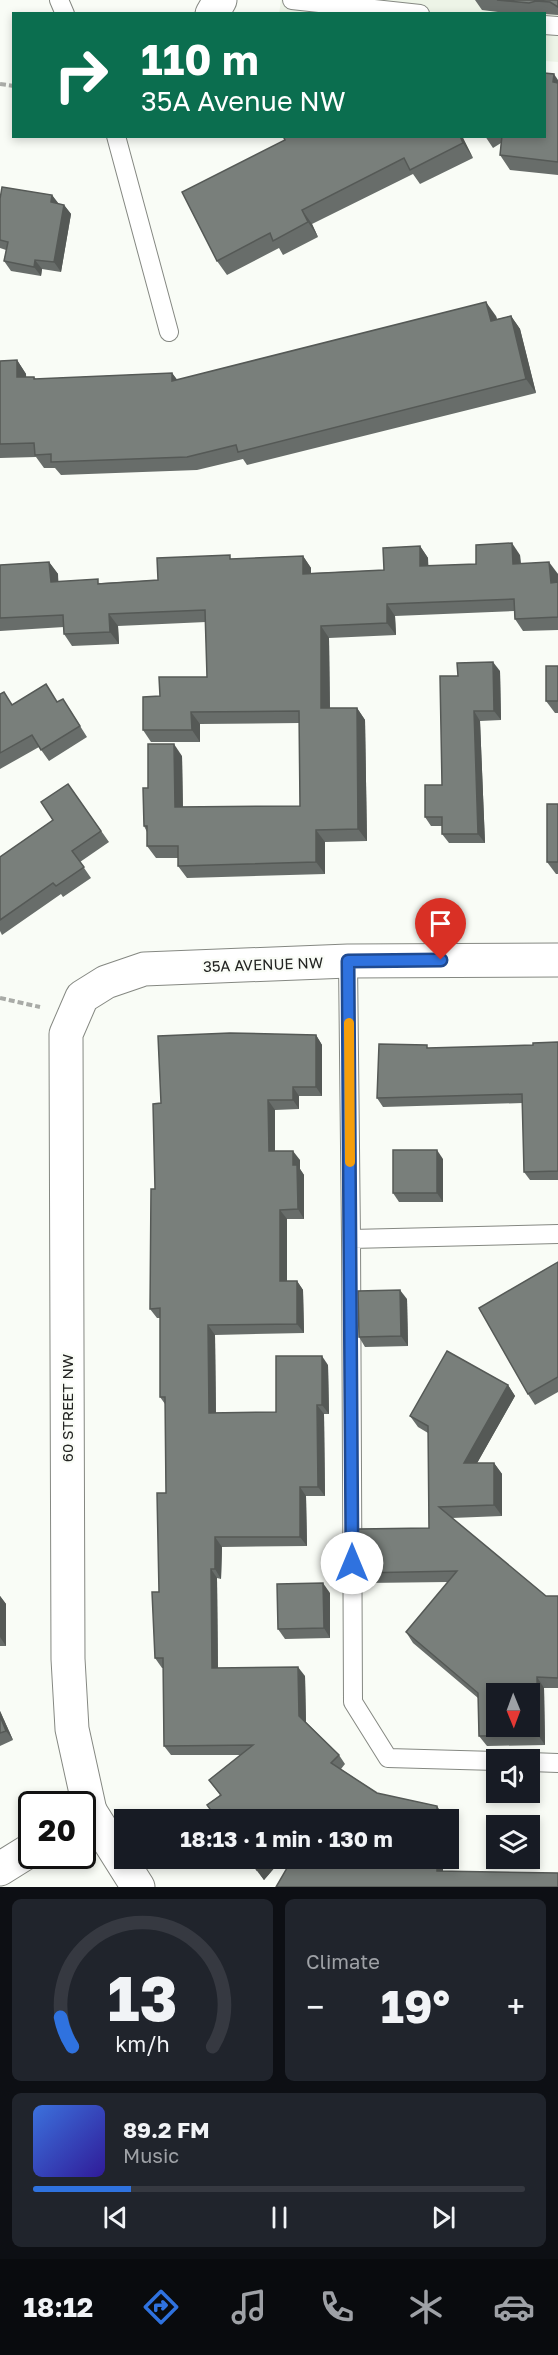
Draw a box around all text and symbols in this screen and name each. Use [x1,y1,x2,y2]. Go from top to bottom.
text: 110 m [141,34,259,84]
icon: right [42,36,120,114]
text: 35A Avenue NW [141,85,346,117]
pin [415,898,466,960]
icon: arrive [424,907,457,940]
street label: 35A AVENUE NW [203,953,323,975]
street label: 60 STREET NW [58,1354,76,1462]
position arrow [320,1531,384,1595]
north arrow [486,1683,540,1737]
map controls [486,1683,540,1869]
button: sound [486,1749,540,1803]
speed limit sign: 20 [18,1791,96,1869]
button: layers [486,1815,540,1869]
text: 18:13 · 1 min · 130 m [180,1825,393,1852]
text: Climate [306,1949,380,1973]
text: 13 [107,1960,178,2035]
text: 19° [381,1979,450,2033]
text: − [306,1987,324,2026]
text: + [507,1987,525,2026]
text: km/h [115,2031,170,2057]
text: 89.2 FM [123,2116,210,2143]
text: Music [123,2143,179,2167]
icon: previous [99,2201,132,2234]
icon: pause [263,2201,296,2234]
icon: next [427,2201,460,2234]
icon: directions [140,2286,182,2328]
icon: music [228,2286,270,2328]
icon: phone [316,2286,358,2328]
icon: climate [405,2286,447,2328]
icon: car [493,2286,535,2328]
text: 18:12 [23,2291,93,2323]

